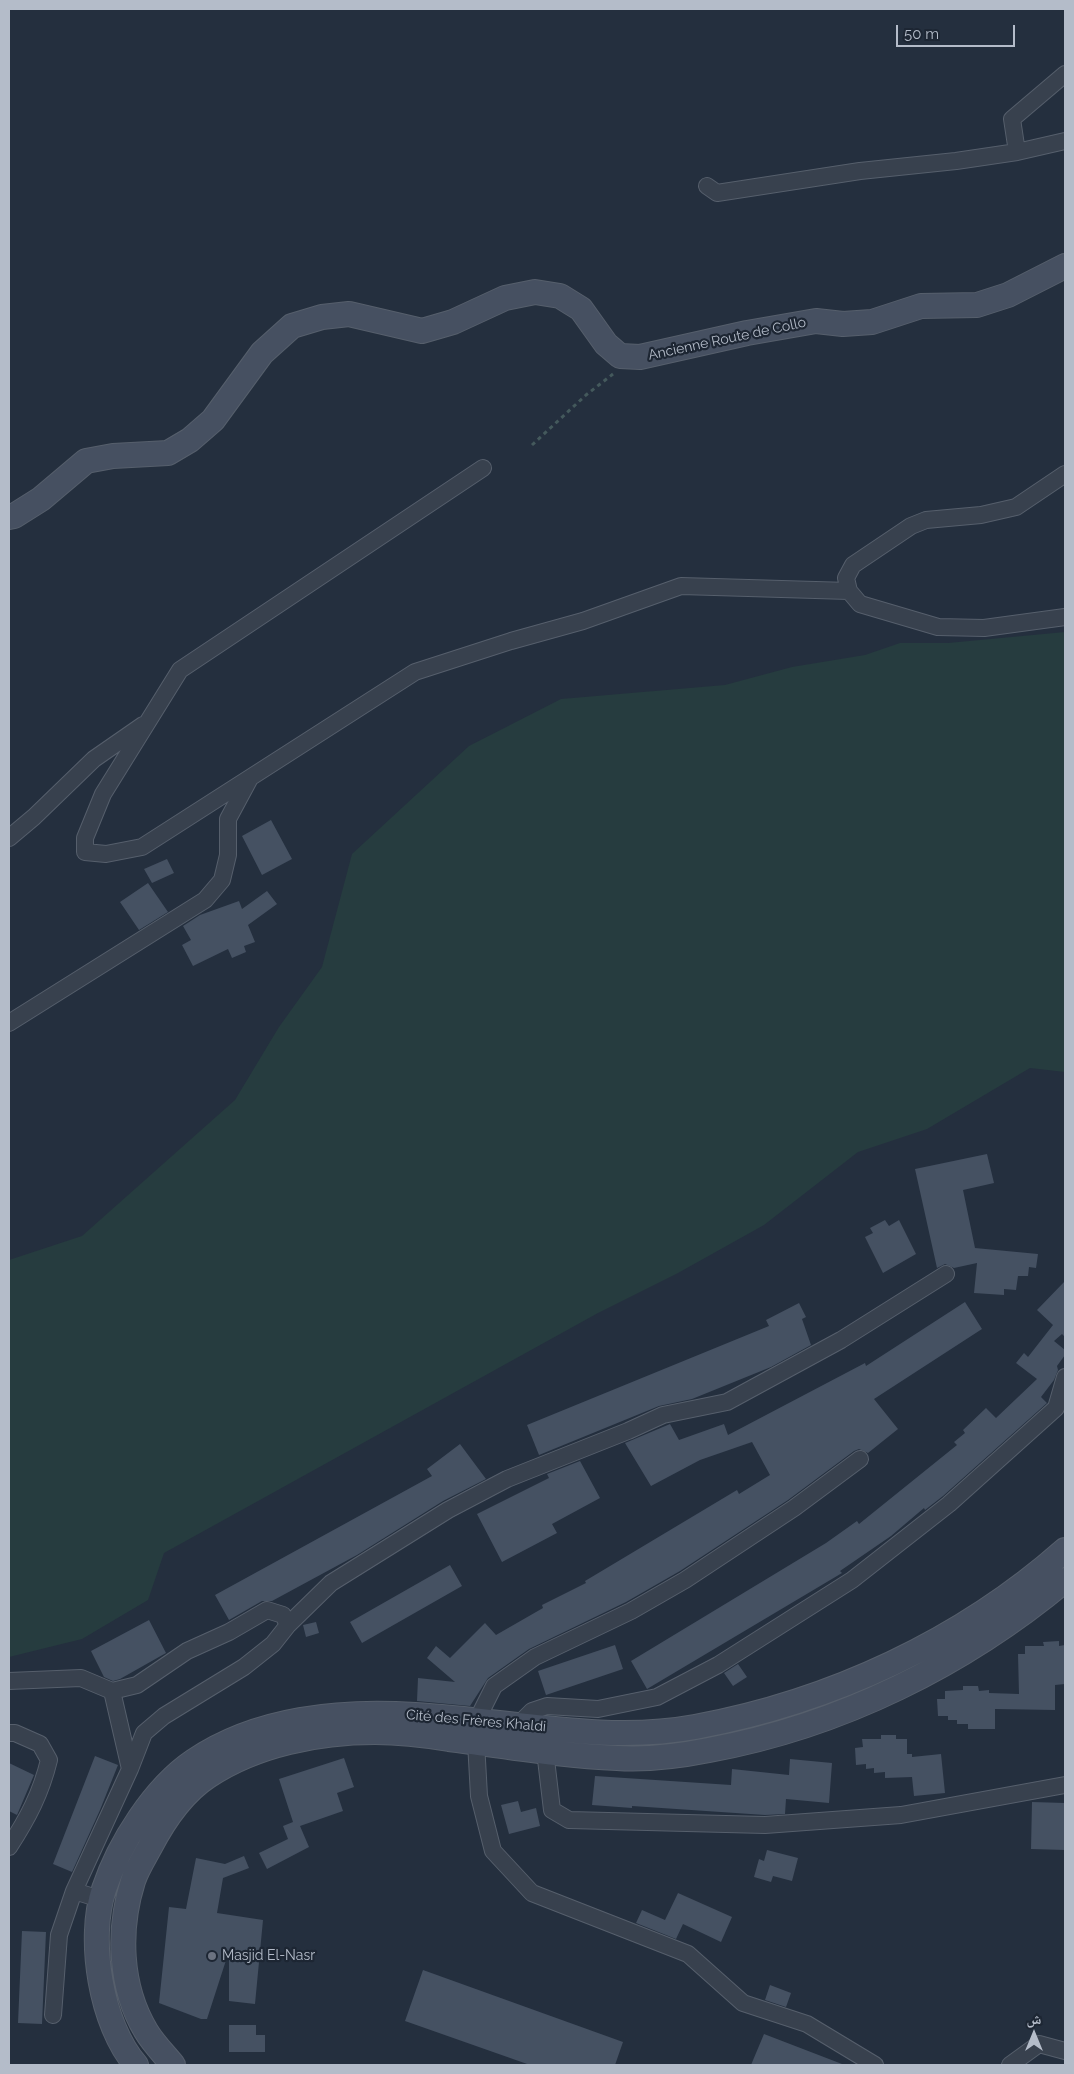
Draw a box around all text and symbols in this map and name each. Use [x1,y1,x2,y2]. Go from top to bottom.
scale bar [899,15,1018,47]
text: 50 m [904,25,939,43]
street label: Ancienne Route de Collo [647,314,807,364]
street label: Cité des Frères Khaldi [405,1707,547,1735]
place label: Masjid El-Nasr [222,1948,315,1964]
marker: Masjid El-Nasr [206,1950,218,1962]
north arrow [1009,2009,1059,2059]
text: ش [1027,2011,1041,2027]

